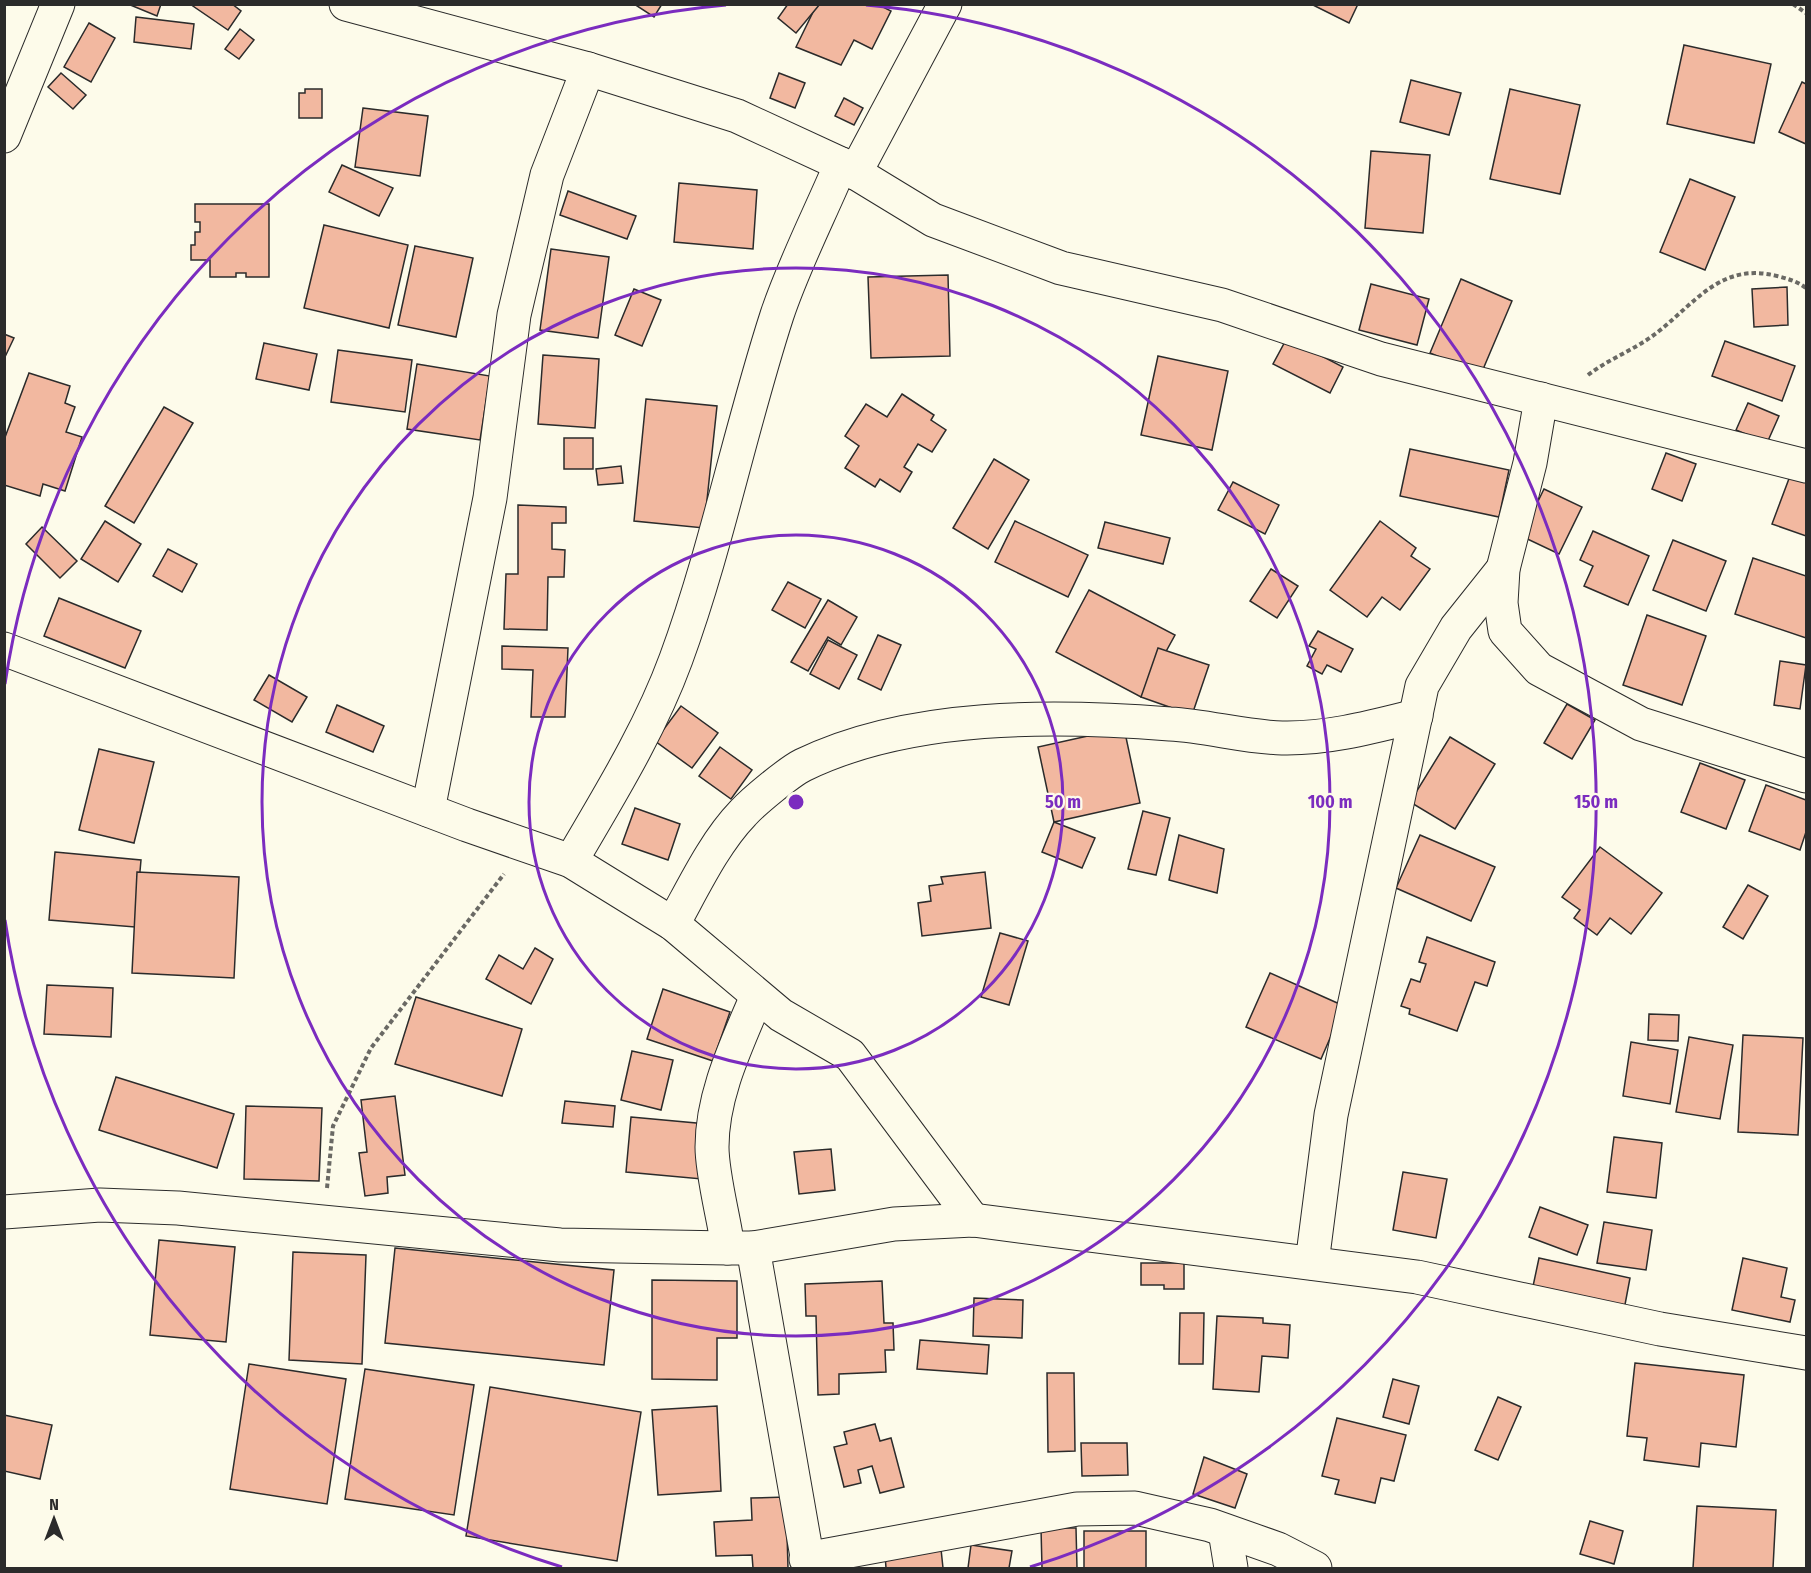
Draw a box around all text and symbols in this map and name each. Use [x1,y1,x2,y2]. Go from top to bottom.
text: 50 m [1045,791,1081,813]
text: 100 m [1308,791,1352,813]
text: 150 m [1574,791,1618,813]
centre of rings [786,792,806,812]
north arrow [24,1489,84,1549]
text: N [49,1495,59,1514]

